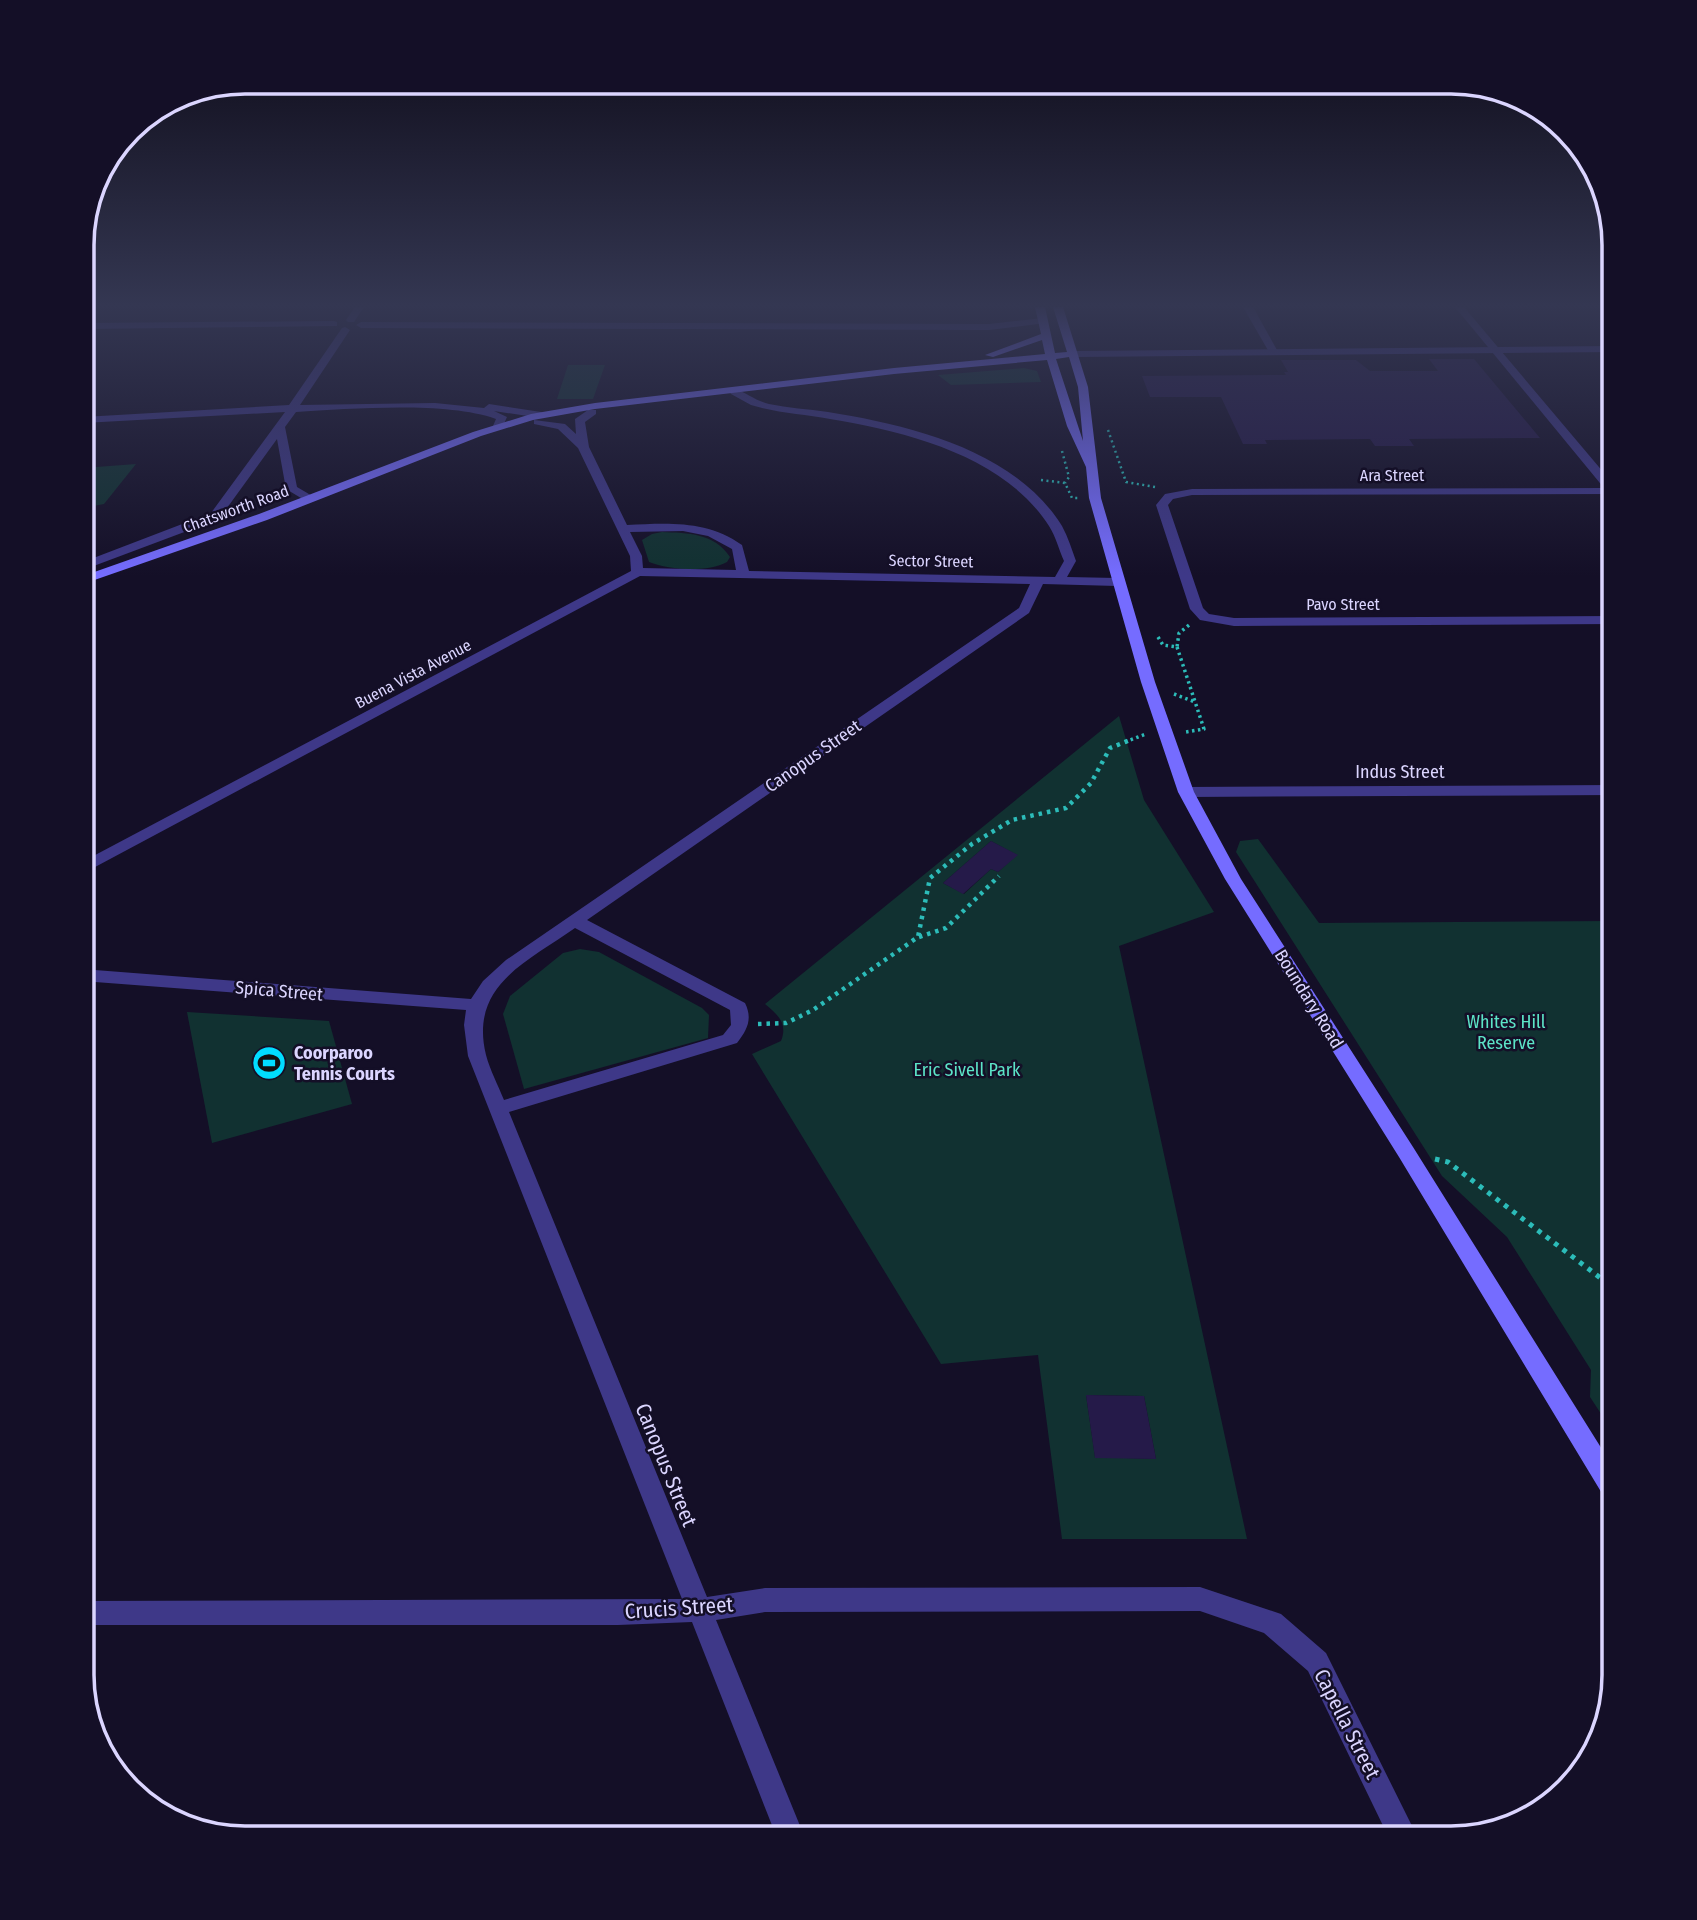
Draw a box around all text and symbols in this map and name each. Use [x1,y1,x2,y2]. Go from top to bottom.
street label: Ara Street [1360,466,1425,485]
street label: Chatsworth Road [180,481,292,537]
street label: Sector Street [888,551,974,571]
street label: Pavo Street [1306,595,1381,614]
street label: Buena Vista Avenue [352,635,474,713]
street label: Canopus Street [761,715,865,797]
street label: Indus Street [1355,761,1445,783]
street label: Boundary Road [1270,945,1348,1053]
street label: Spica Street [234,976,324,1006]
park label: Whites Hill Reserve [1467,1011,1546,1054]
place label: Coorparoo Tennis Courts [294,1042,395,1085]
sports icon: Coorparoo Tennis Courts [250,1044,288,1082]
park label: Eric Sivell Park [913,1059,1021,1081]
street label: Canopus Street [629,1400,703,1531]
street label: Crucis Street [624,1591,734,1625]
street label: Capella Street [1308,1665,1386,1784]

